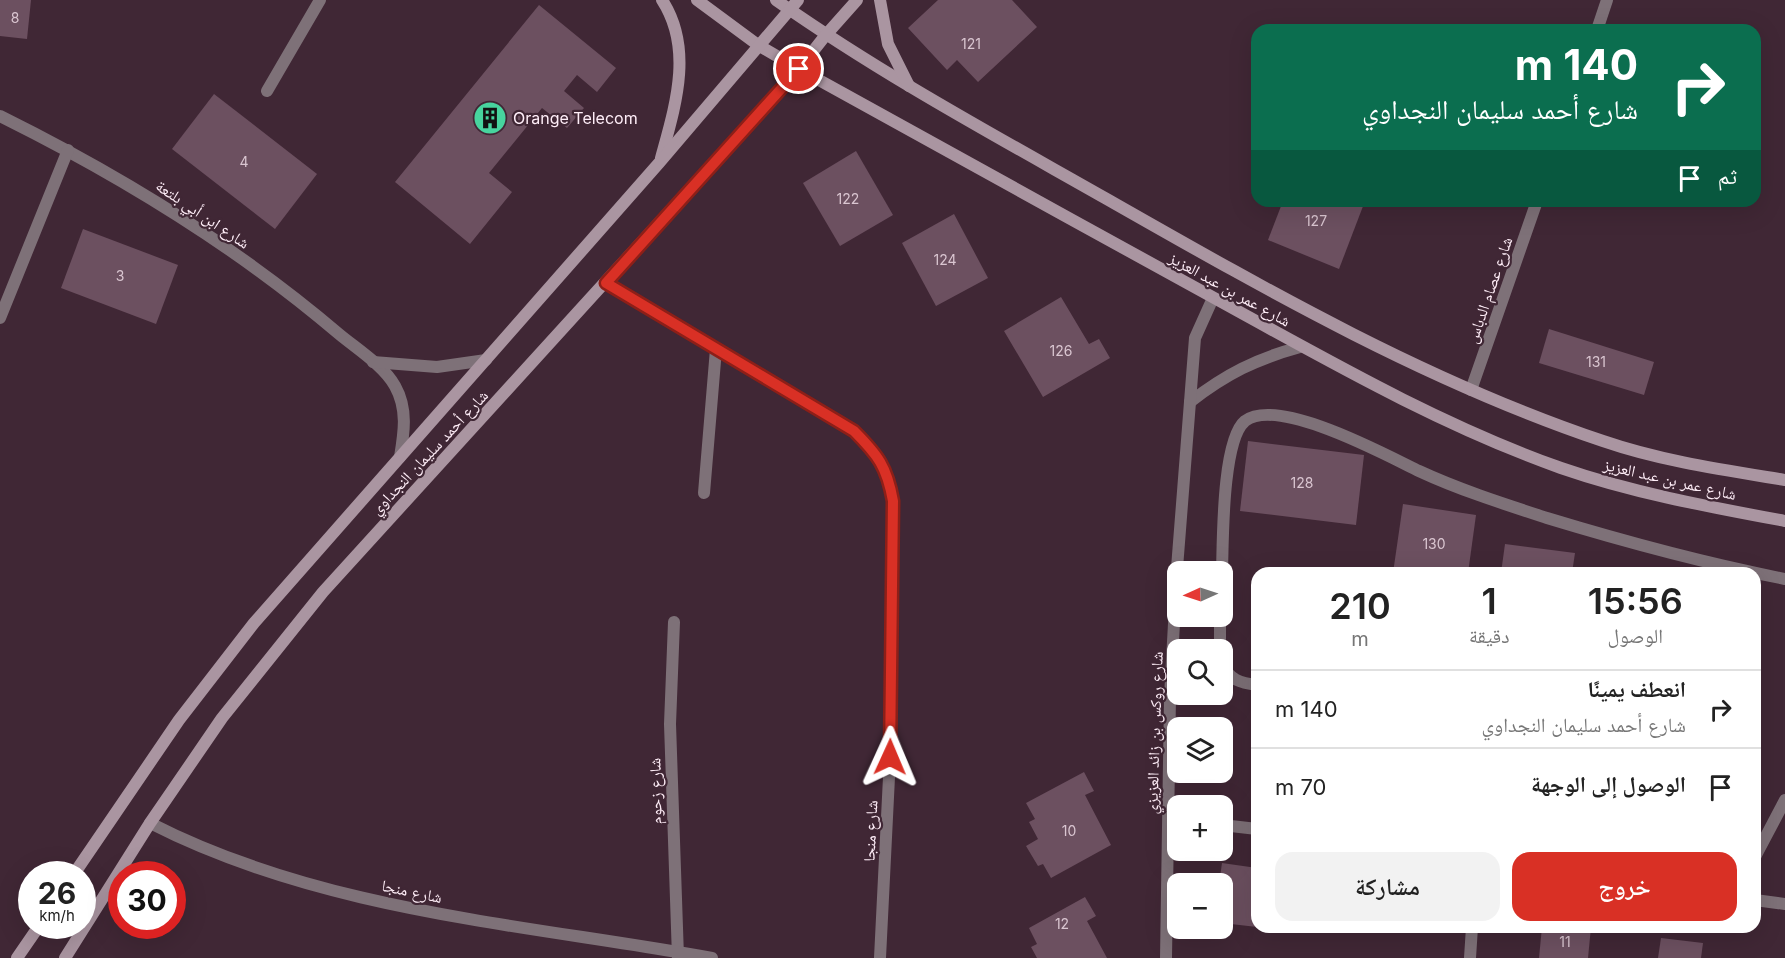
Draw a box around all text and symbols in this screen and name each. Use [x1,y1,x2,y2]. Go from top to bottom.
house number: 8 [11,9,19,26]
house number: 121 [961,35,981,52]
text: 140 m [1515,39,1638,90]
pin [773,43,824,94]
icon: right [1659,48,1737,126]
icon: arrive [782,52,815,85]
text: شارع أحمد سليمان النجداوي [1362,93,1638,126]
building icon: Orange Telecom [472,100,508,136]
place label: Orange Telecom [513,108,638,128]
house number: 4 [239,153,249,170]
icon: arrive [1673,162,1706,195]
text: ثم [1718,163,1737,189]
street label: شارع ابن أبي بلتعة [151,175,254,255]
house number: 122 [837,190,859,207]
house number: 127 [1305,212,1327,229]
street label: شارع عصام الدباس [1461,234,1518,346]
street label: شارع عمر بن عبد العزيز [1164,247,1294,332]
house number: 124 [933,251,957,268]
house number: 3 [116,267,124,284]
house number: 126 [1050,342,1072,359]
house number: 131 [1586,353,1606,370]
street label: شارع أحمد سليمان النجداوي [366,385,494,521]
street label: شارع عمر بن عبد العزيز [1600,454,1738,505]
house number: 128 [1291,474,1313,491]
house number: 130 [1422,535,1446,552]
north arrow [1167,561,1233,627]
map controls [1167,561,1233,939]
text: 1 [1482,579,1497,623]
text: 15:56 [1588,579,1683,623]
text: 210 [1329,584,1391,628]
text: دقيقة [1469,624,1510,648]
text: الوصول [1608,624,1663,648]
text: m [1351,627,1369,651]
button: search [1167,639,1233,705]
street label: شارع روكس بن زائد العزيزي [1141,651,1170,815]
text: انعطف يمينًا [1587,676,1686,702]
icon: right [1704,693,1737,726]
text: 140 m [1275,696,1338,722]
text: شارع أحمد سليمان النجداوي [1481,713,1686,737]
button: layers [1167,717,1233,783]
position arrow [858,725,922,789]
street label: شارع زحوم [644,758,667,824]
text: الوصول إلى الوجهة [1531,771,1686,797]
icon: arrive [1704,771,1737,804]
text: 70 m [1275,774,1326,800]
button: + [1167,795,1233,861]
street label: شارع منجا [858,800,883,862]
house number: 10 [1062,822,1076,839]
button: مشاركة [1275,852,1500,921]
button: خروج [1512,852,1737,921]
speed limit sign: 30 [108,861,186,939]
button: − [1167,873,1233,939]
text: 26 [38,875,76,911]
street label: شارع منجا [380,875,444,908]
text: km/h [39,906,75,925]
house number: 12 [1055,915,1069,932]
house number: 11 [1559,933,1571,950]

